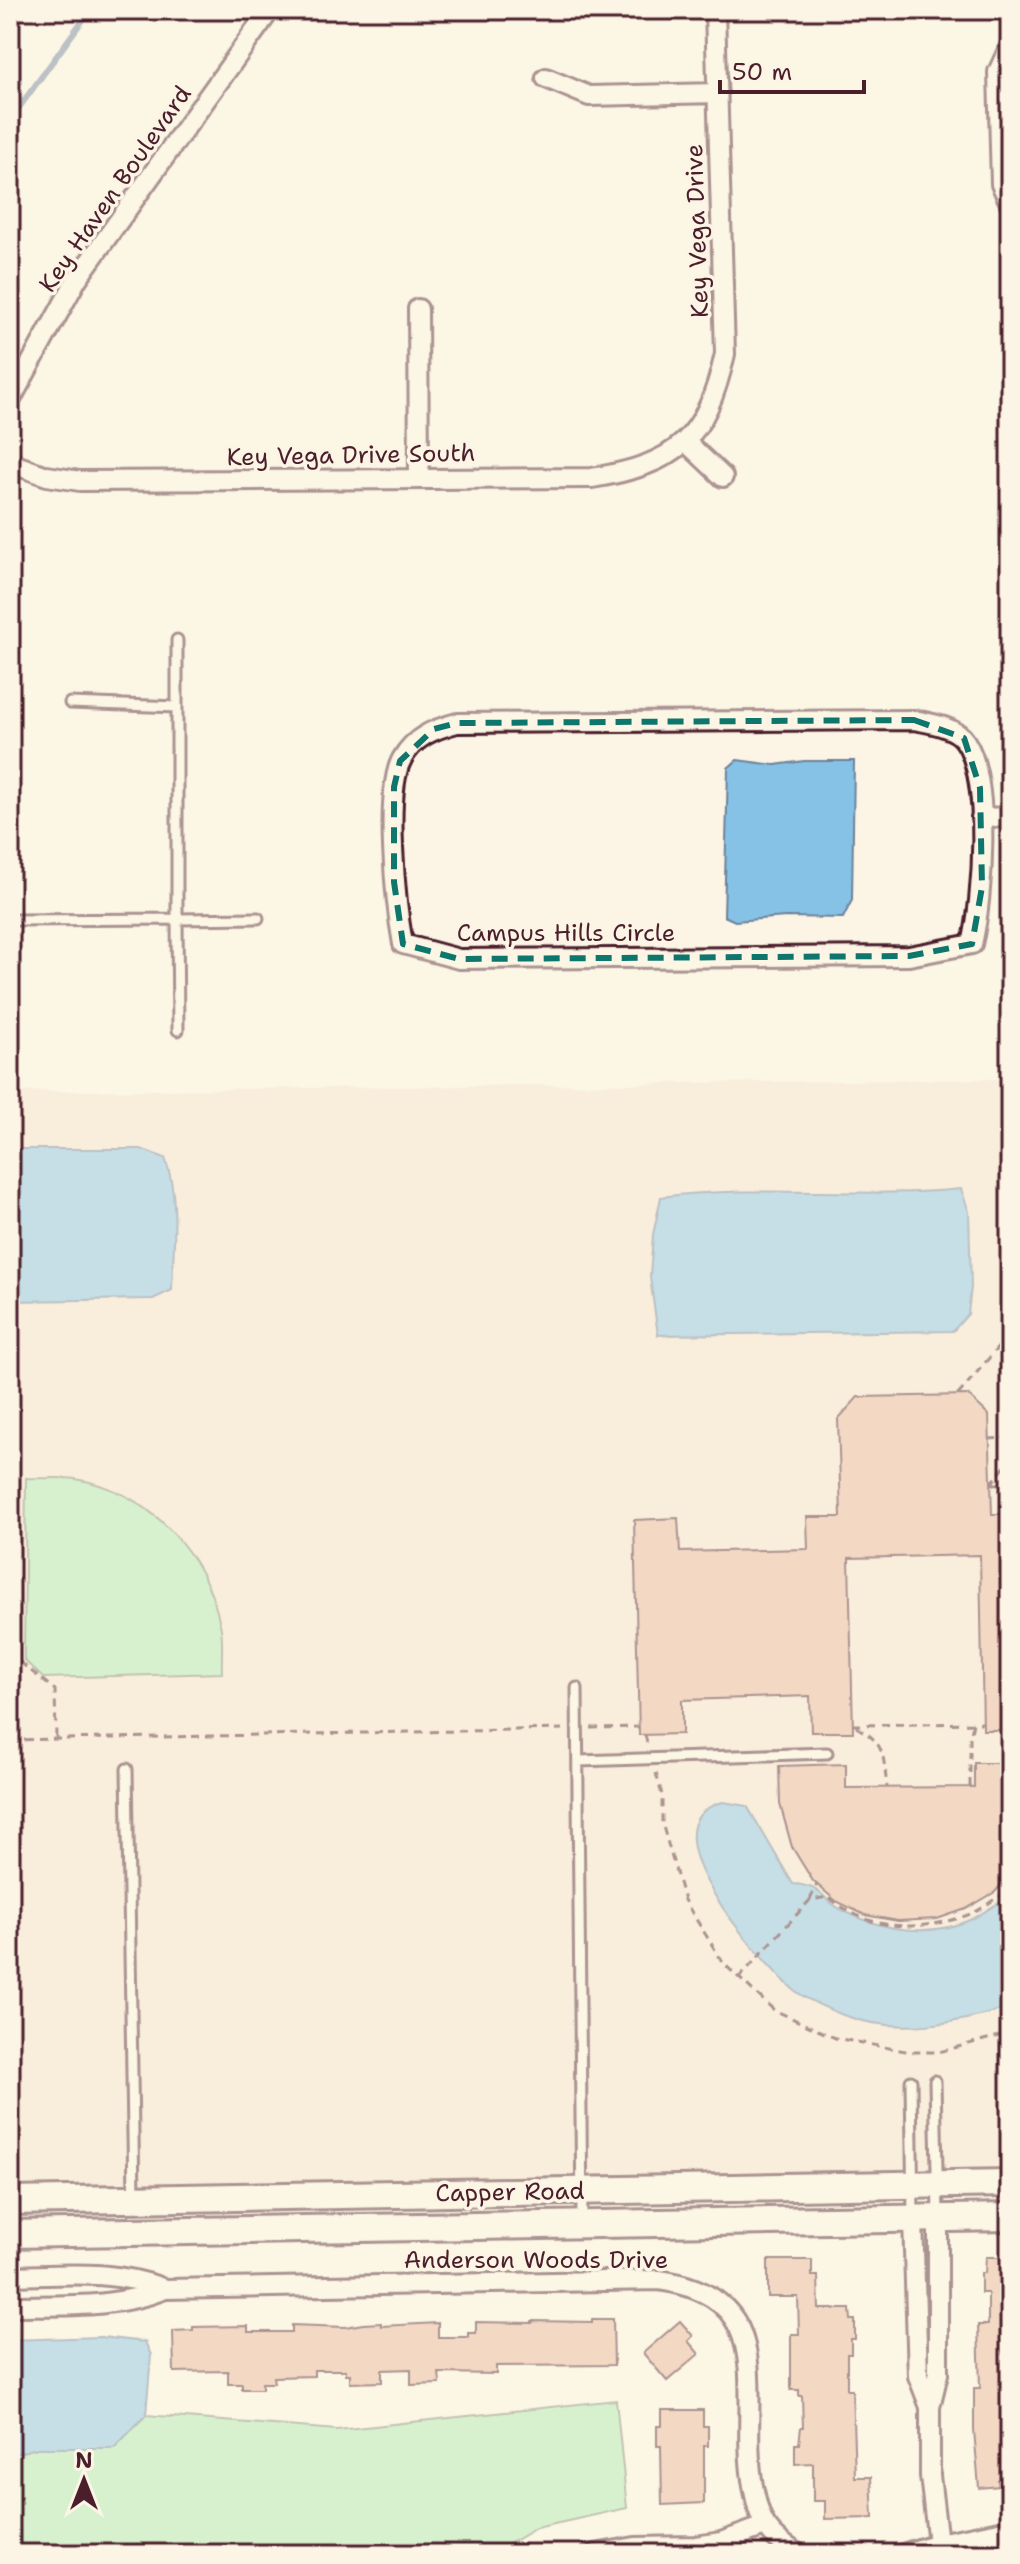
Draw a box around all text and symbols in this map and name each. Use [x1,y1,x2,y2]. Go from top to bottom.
scale bar [720,44,864,94]
text: 50 m [732,56,792,88]
street label: Key Haven Boulevard [32,79,198,299]
street label: Key Vega Drive [678,143,716,319]
street label: Key Vega Drive South [226,437,476,473]
street label: Campus Hills Circle [457,917,675,949]
street label: Capper Road [435,2175,585,2209]
street label: Anderson Woods Drive [404,2244,668,2276]
north arrow [44,2440,124,2520]
text: N [75,2446,93,2475]

